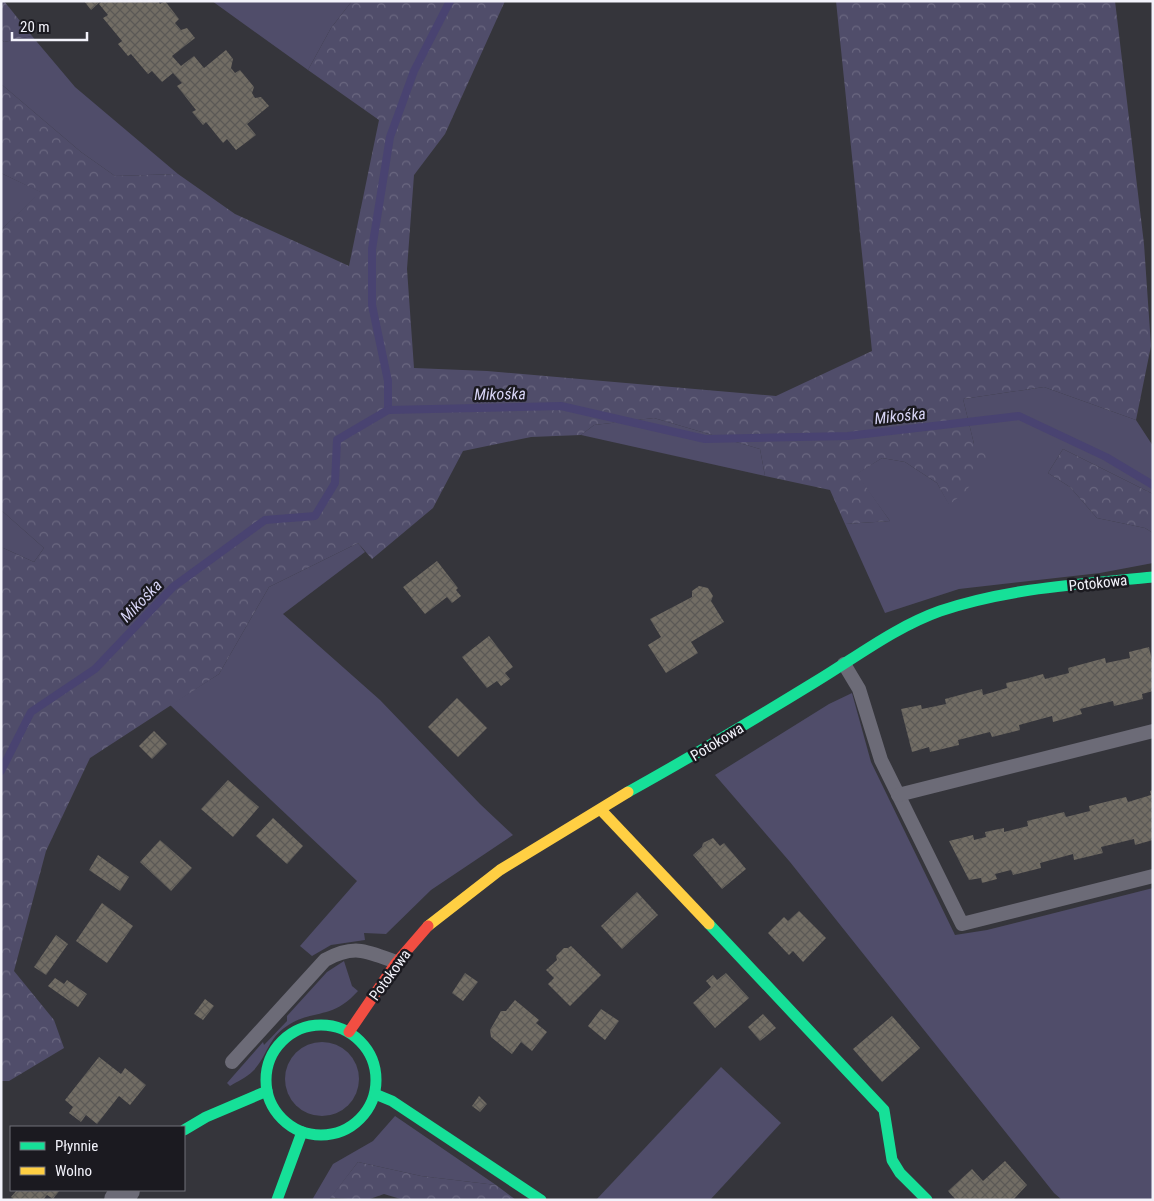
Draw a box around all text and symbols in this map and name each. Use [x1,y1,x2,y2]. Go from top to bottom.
scale bar [12,10,88,42]
text: 20 m [20,18,50,36]
water label: Mikośka [474,384,526,404]
water label: Mikośka [873,404,927,428]
street label: Potokowa [1068,571,1128,595]
water label: Mikośka [116,576,166,626]
street label: Potokowa [687,719,747,765]
street label: Potokowa [365,946,415,1004]
legend [10,1126,185,1191]
text: Płynnie [55,1137,98,1155]
text: Wolno [55,1162,92,1180]

